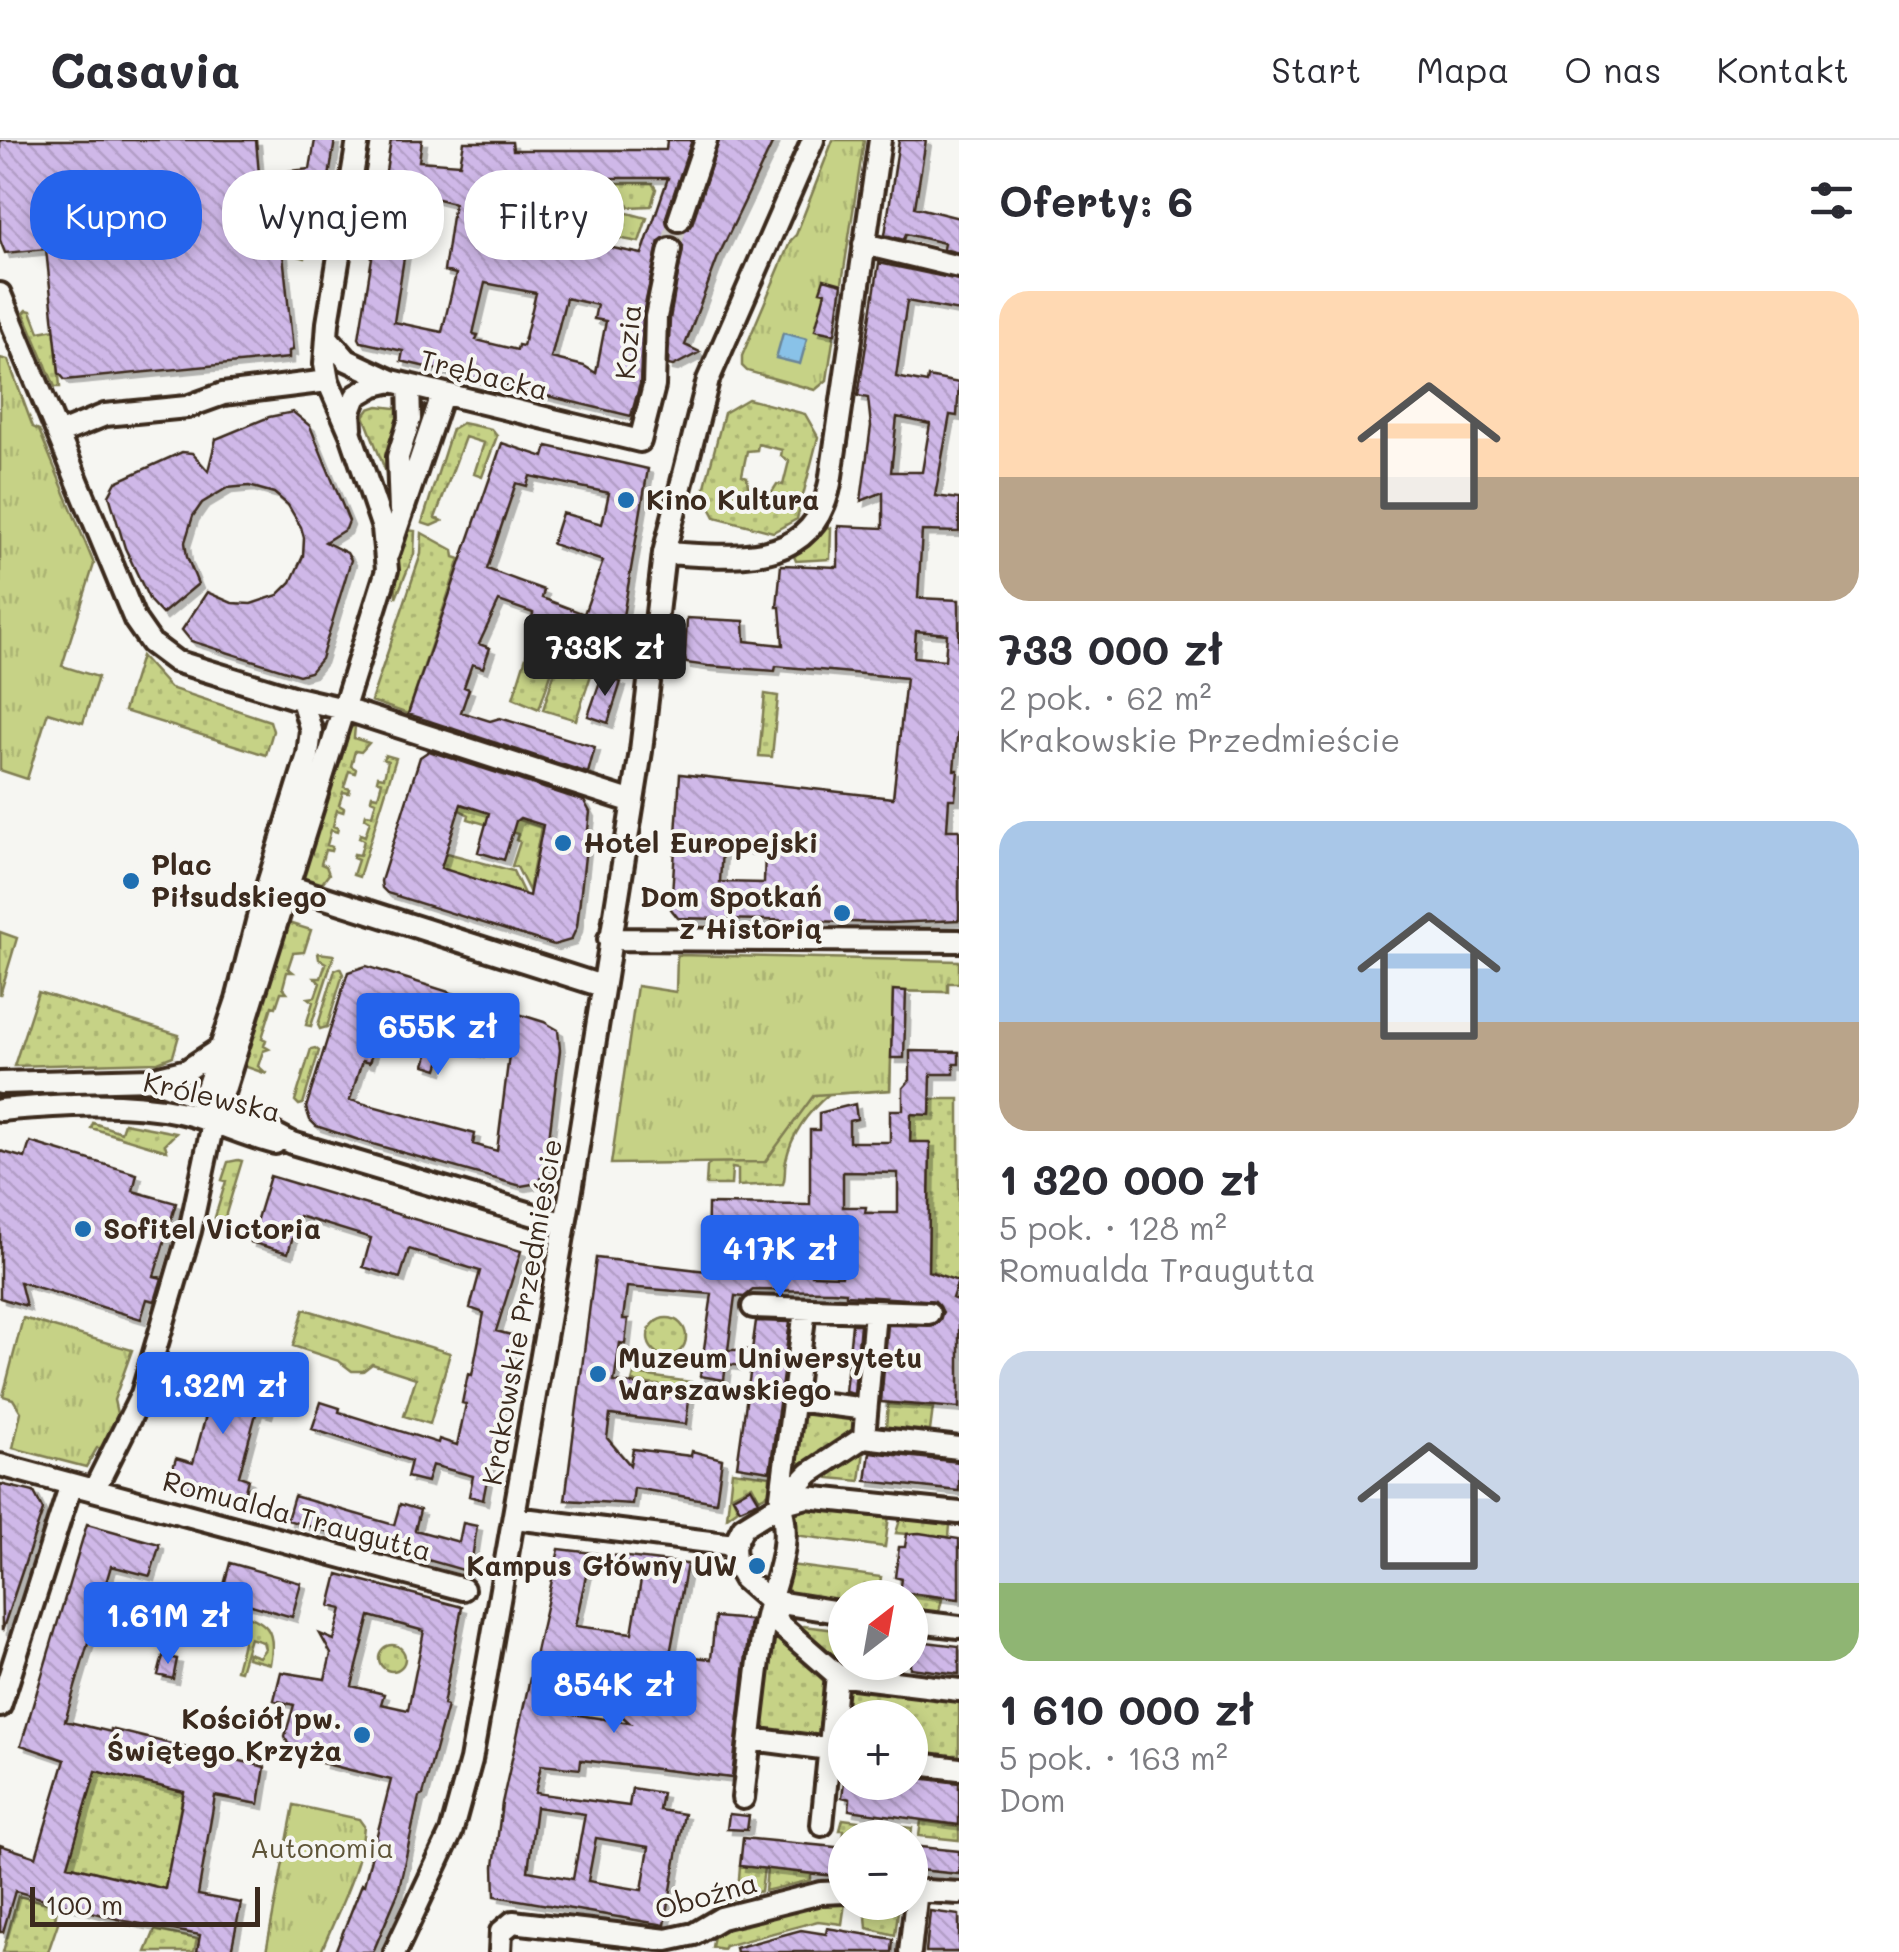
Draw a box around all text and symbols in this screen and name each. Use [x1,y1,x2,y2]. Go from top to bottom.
text: Casavia [50,38,240,100]
text: Start [1271,46,1361,92]
text: Mapa [1416,46,1509,92]
text: O nas [1564,46,1661,92]
text: Kontakt [1716,46,1849,92]
chip: Kupno [30,170,202,260]
chip: Wynajem [222,170,444,260]
chip: Filtry [464,170,624,260]
text: Oferty: 6 [999,173,1193,228]
icon: filters [1804,173,1859,228]
street label: Kozia [606,303,648,381]
street label: Trębacka [416,341,552,407]
icon: home [1339,356,1519,536]
place label: Kino Kultura [646,481,819,517]
marker: Kino Kultura [615,489,637,511]
pin: 733K zł [513,614,697,699]
text: 733 000 zł [999,621,1223,676]
text: 733K zł [546,625,664,667]
text: 2 pok. · 62 m² [999,676,1212,718]
text: Krakowskie Przedmieście [999,718,1400,760]
place label: Hotel Europejski [583,824,818,860]
marker: Hotel Europejski [552,832,574,854]
place label: Plac Piłsudskiego [151,846,327,914]
marker: Plac Piłsudskiego [120,870,142,892]
place label: Dom Spotkań z Historią [640,878,822,946]
icon: home [1339,886,1519,1066]
marker: Dom Spotkań z Historią [831,902,853,924]
pin: 655K zł [346,993,530,1078]
text: 655K zł [379,1004,497,1046]
street label: Królewska [140,1063,284,1129]
street label: Krakowskie Przedmieście [473,1136,569,1488]
text: 1 320 000 zł [999,1151,1258,1206]
text: 5 pok. · 128 m² [999,1206,1227,1248]
place label: Sofitel Victoria [103,1210,321,1246]
pin: 417K zł [688,1215,872,1300]
marker: Sofitel Victoria [72,1218,94,1240]
text: 417K zł [723,1226,837,1268]
text: Romualda Traugutta [999,1248,1315,1290]
place label: Muzeum Uniwersytetu Warszawskiego [618,1339,923,1407]
pin: 1.32M zł [120,1352,326,1437]
text: 1.32M zł [159,1363,287,1405]
marker: Muzeum Uniwersytetu Warszawskiego [587,1363,609,1385]
icon: home [1339,1416,1519,1596]
street label: Romualda Traugutta [159,1462,436,1568]
place label: Kampus Główny UW [466,1547,737,1584]
marker: Kampus Główny UW [746,1555,768,1577]
north arrow [828,1580,928,1680]
map controls [828,1580,928,1920]
pin: 1.61M zł [65,1582,271,1667]
text: 1.61M zł [106,1593,230,1635]
pin: 854K zł [522,1651,706,1736]
text: 854K zł [554,1662,674,1704]
text: 1 610 000 zł [999,1681,1254,1736]
place label: Kościół pw. Świętego Krzyża [107,1700,342,1769]
button: + [828,1700,928,1800]
marker: Kościół pw. Świętego Krzyża [351,1724,373,1746]
text: 5 pok. · 163 m² [999,1736,1228,1778]
text: Dom [999,1778,1065,1820]
button: − [828,1820,928,1920]
park label: Autonomia [250,1829,394,1865]
street label: Oboźna [650,1863,761,1927]
scale bar [30,1882,260,1926]
text: 100 m [45,1886,123,1922]

